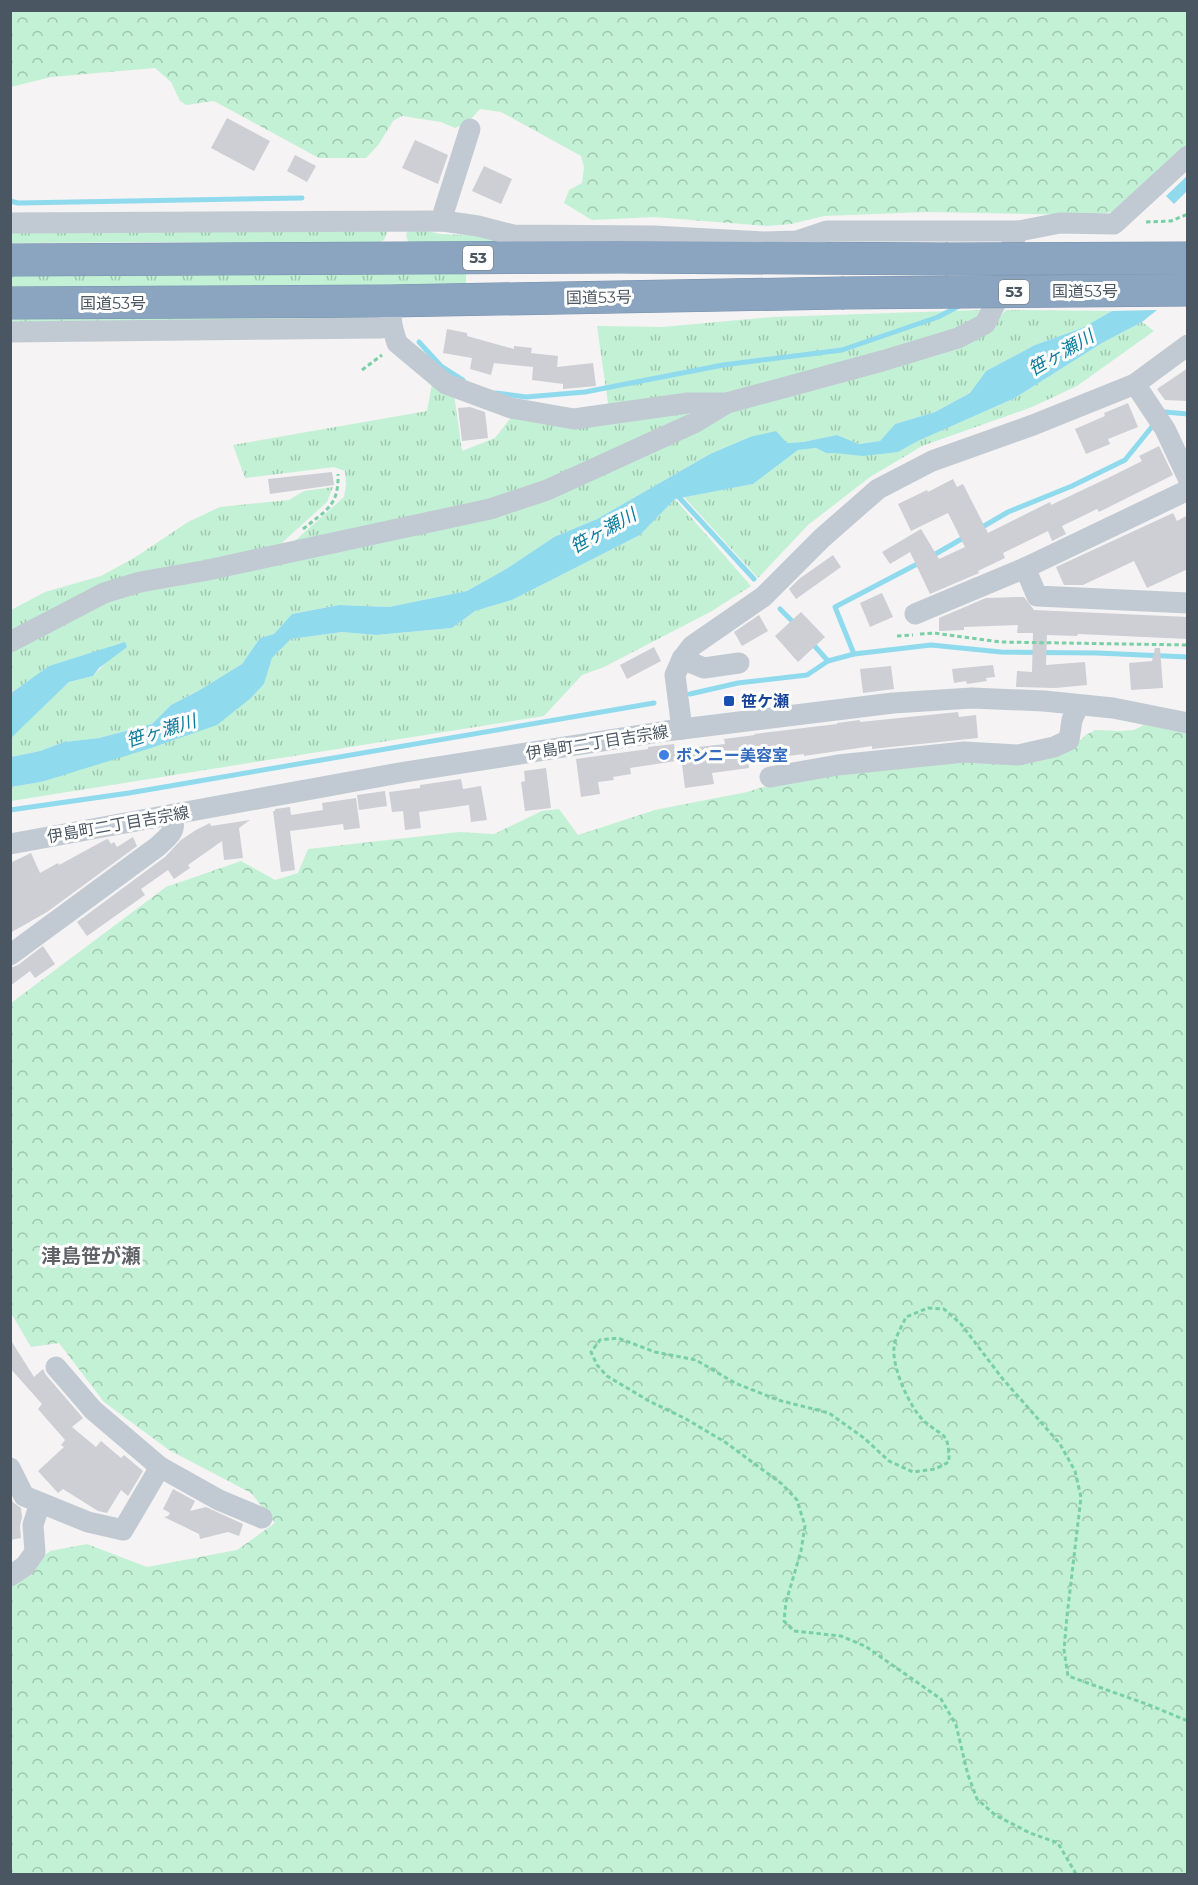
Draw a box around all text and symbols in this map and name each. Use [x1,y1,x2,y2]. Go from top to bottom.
road number: 53 [463,246,493,270]
road number: 53 [999,280,1029,304]
street label: 国道53号 [1052,282,1118,301]
street label: 国道53号 [566,287,632,308]
street label: 国道53号 [80,294,146,313]
water label: 笹ヶ瀬川 [1024,324,1099,381]
water label: 笹ヶ瀬川 [566,503,642,558]
place label: 笹ケ瀬 [741,692,789,711]
marker: 笹ケ瀬 [722,694,736,708]
water label: 笹ヶ瀬川 [123,709,201,752]
street label: 伊島町二丁目吉宗線 [524,722,670,763]
place label: ボンニー美容室 [676,746,788,765]
marker: ボンニー美容室 [657,748,671,762]
street label: 伊島町二丁目吉宗線 [46,803,191,846]
district label: 津島笹が瀬 [41,1244,141,1268]

